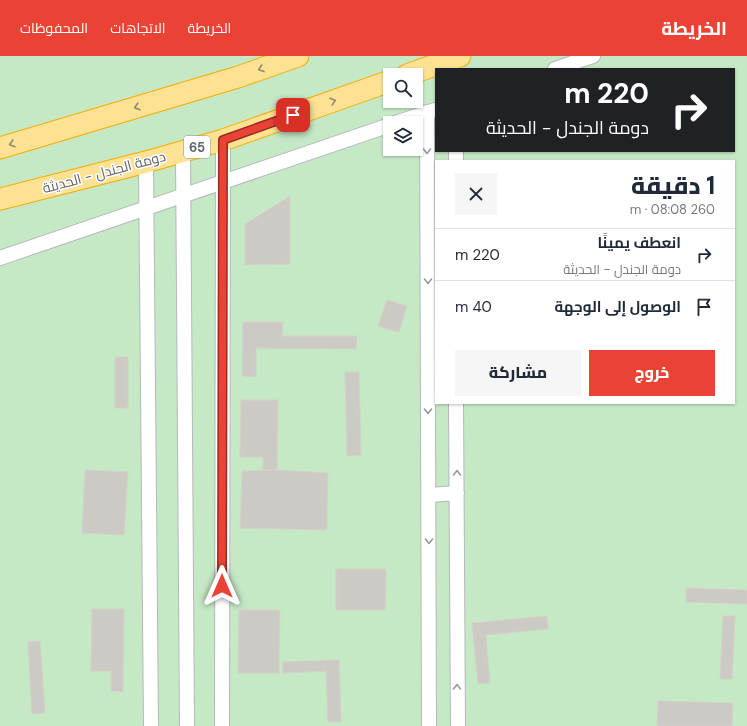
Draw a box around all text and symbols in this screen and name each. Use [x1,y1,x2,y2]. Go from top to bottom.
text: الخريطة [661,16,727,41]
text: المحفوظات [20,19,88,37]
text: الاتجاهات [110,19,166,37]
text: الخريطة [188,19,231,37]
one-way arrow [258,64,265,73]
map controls [383,68,423,156]
button: search [383,68,423,108]
text: 220 m [564,75,649,112]
icon: right [663,84,715,136]
one-way arrow [329,97,336,106]
pin [276,98,310,132]
one-way arrow [134,102,141,111]
icon: arrive [282,104,304,126]
button: layers [383,116,423,156]
text: دومة الجندل - الحديثة [486,116,649,140]
road number: 65 [184,136,210,158]
one-way arrow [9,139,16,148]
street label: دومة الجندل - الحديثة [40,147,168,197]
one-way arrow [423,148,431,154]
text: 1 دقيقة [631,170,715,201]
button: close [455,173,497,215]
text: 260 m · 08:08 [630,201,715,218]
text: انعطف يمينًا [598,233,681,253]
icon: right [693,244,715,266]
text: 220 m [455,245,500,265]
text: دومة الجندل - الحديثة [563,261,681,278]
one-way arrow [424,278,432,284]
icon: arrive [693,296,715,318]
text: 40 m [455,297,492,317]
text: الوصول إلى الوجهة [554,297,681,317]
button: مشاركة [455,350,581,396]
button: خروج [589,350,715,396]
one-way arrow [424,408,432,414]
one-way arrow [453,470,461,476]
one-way arrow [425,538,433,544]
position arrow [201,565,243,607]
one-way arrow [453,684,461,690]

